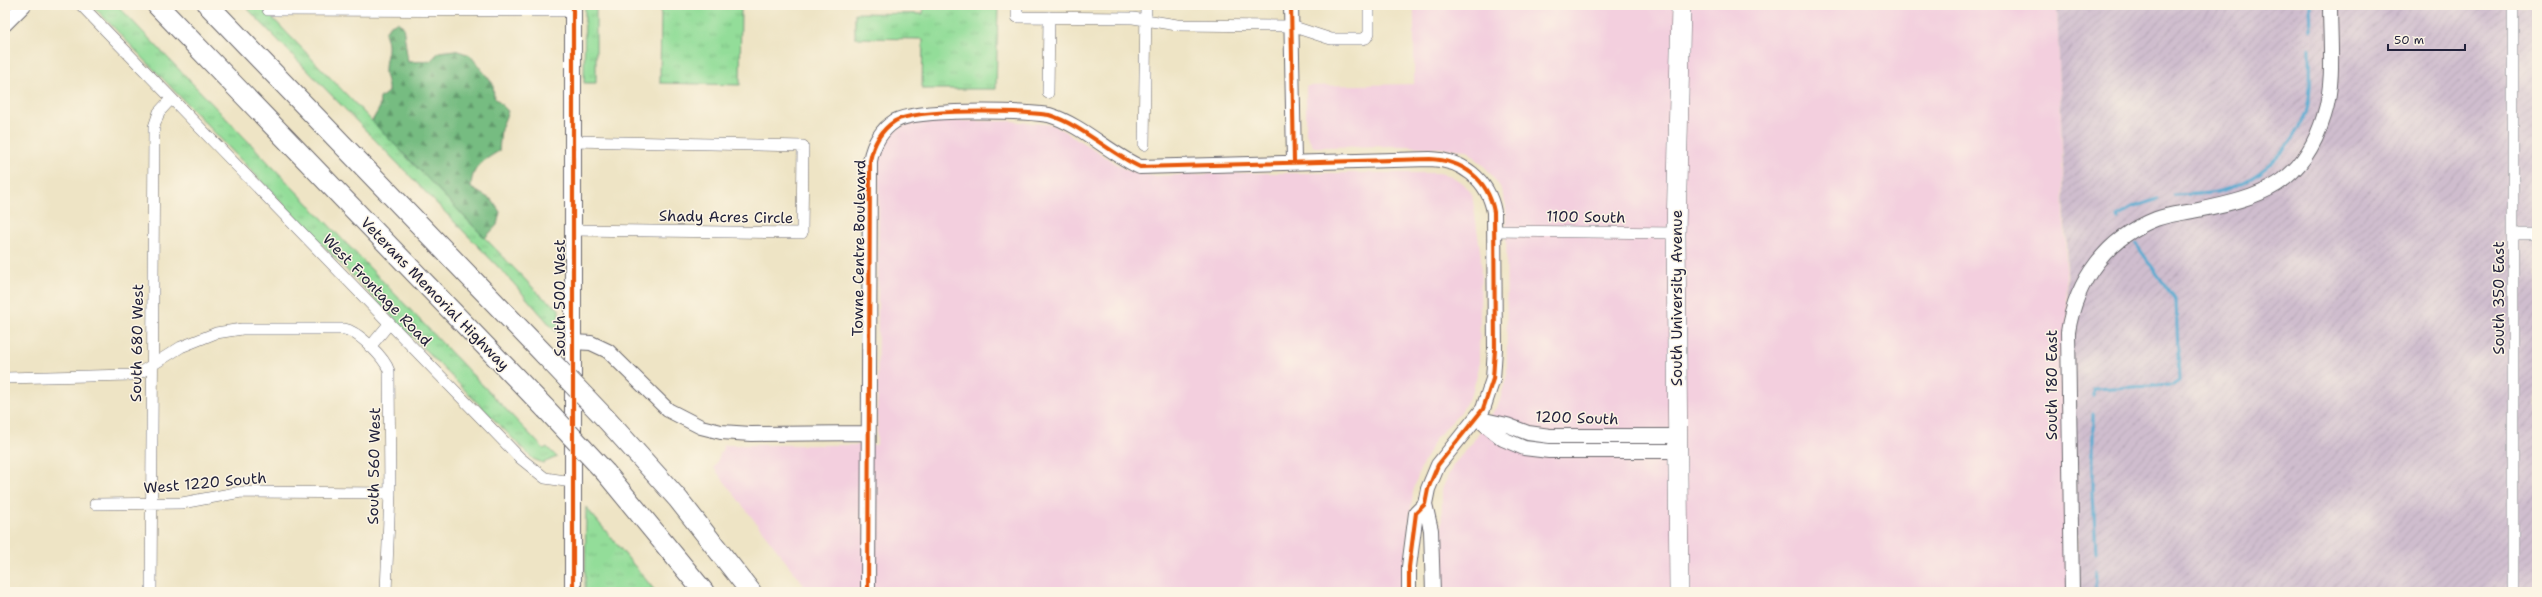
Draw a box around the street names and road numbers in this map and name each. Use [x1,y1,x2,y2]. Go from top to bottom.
street label: Towne Centre Boulevard [847,159,871,336]
street label: Shady Acres Circle [659,206,793,228]
street label: 1100 South [1546,206,1626,228]
street label: South University Avenue [1667,210,1687,386]
street label: Veterans Memorial Highway [356,213,514,375]
street label: West Frontage Road [318,230,436,351]
street label: South 500 West [550,239,570,357]
street label: South 350 East [2489,241,2509,355]
street label: South 680 West [126,284,148,402]
street label: South 180 East [2042,330,2062,440]
street label: South 560 West [363,407,385,525]
street label: 1200 South [1535,407,1619,429]
street label: West 1220 South [143,468,267,498]

